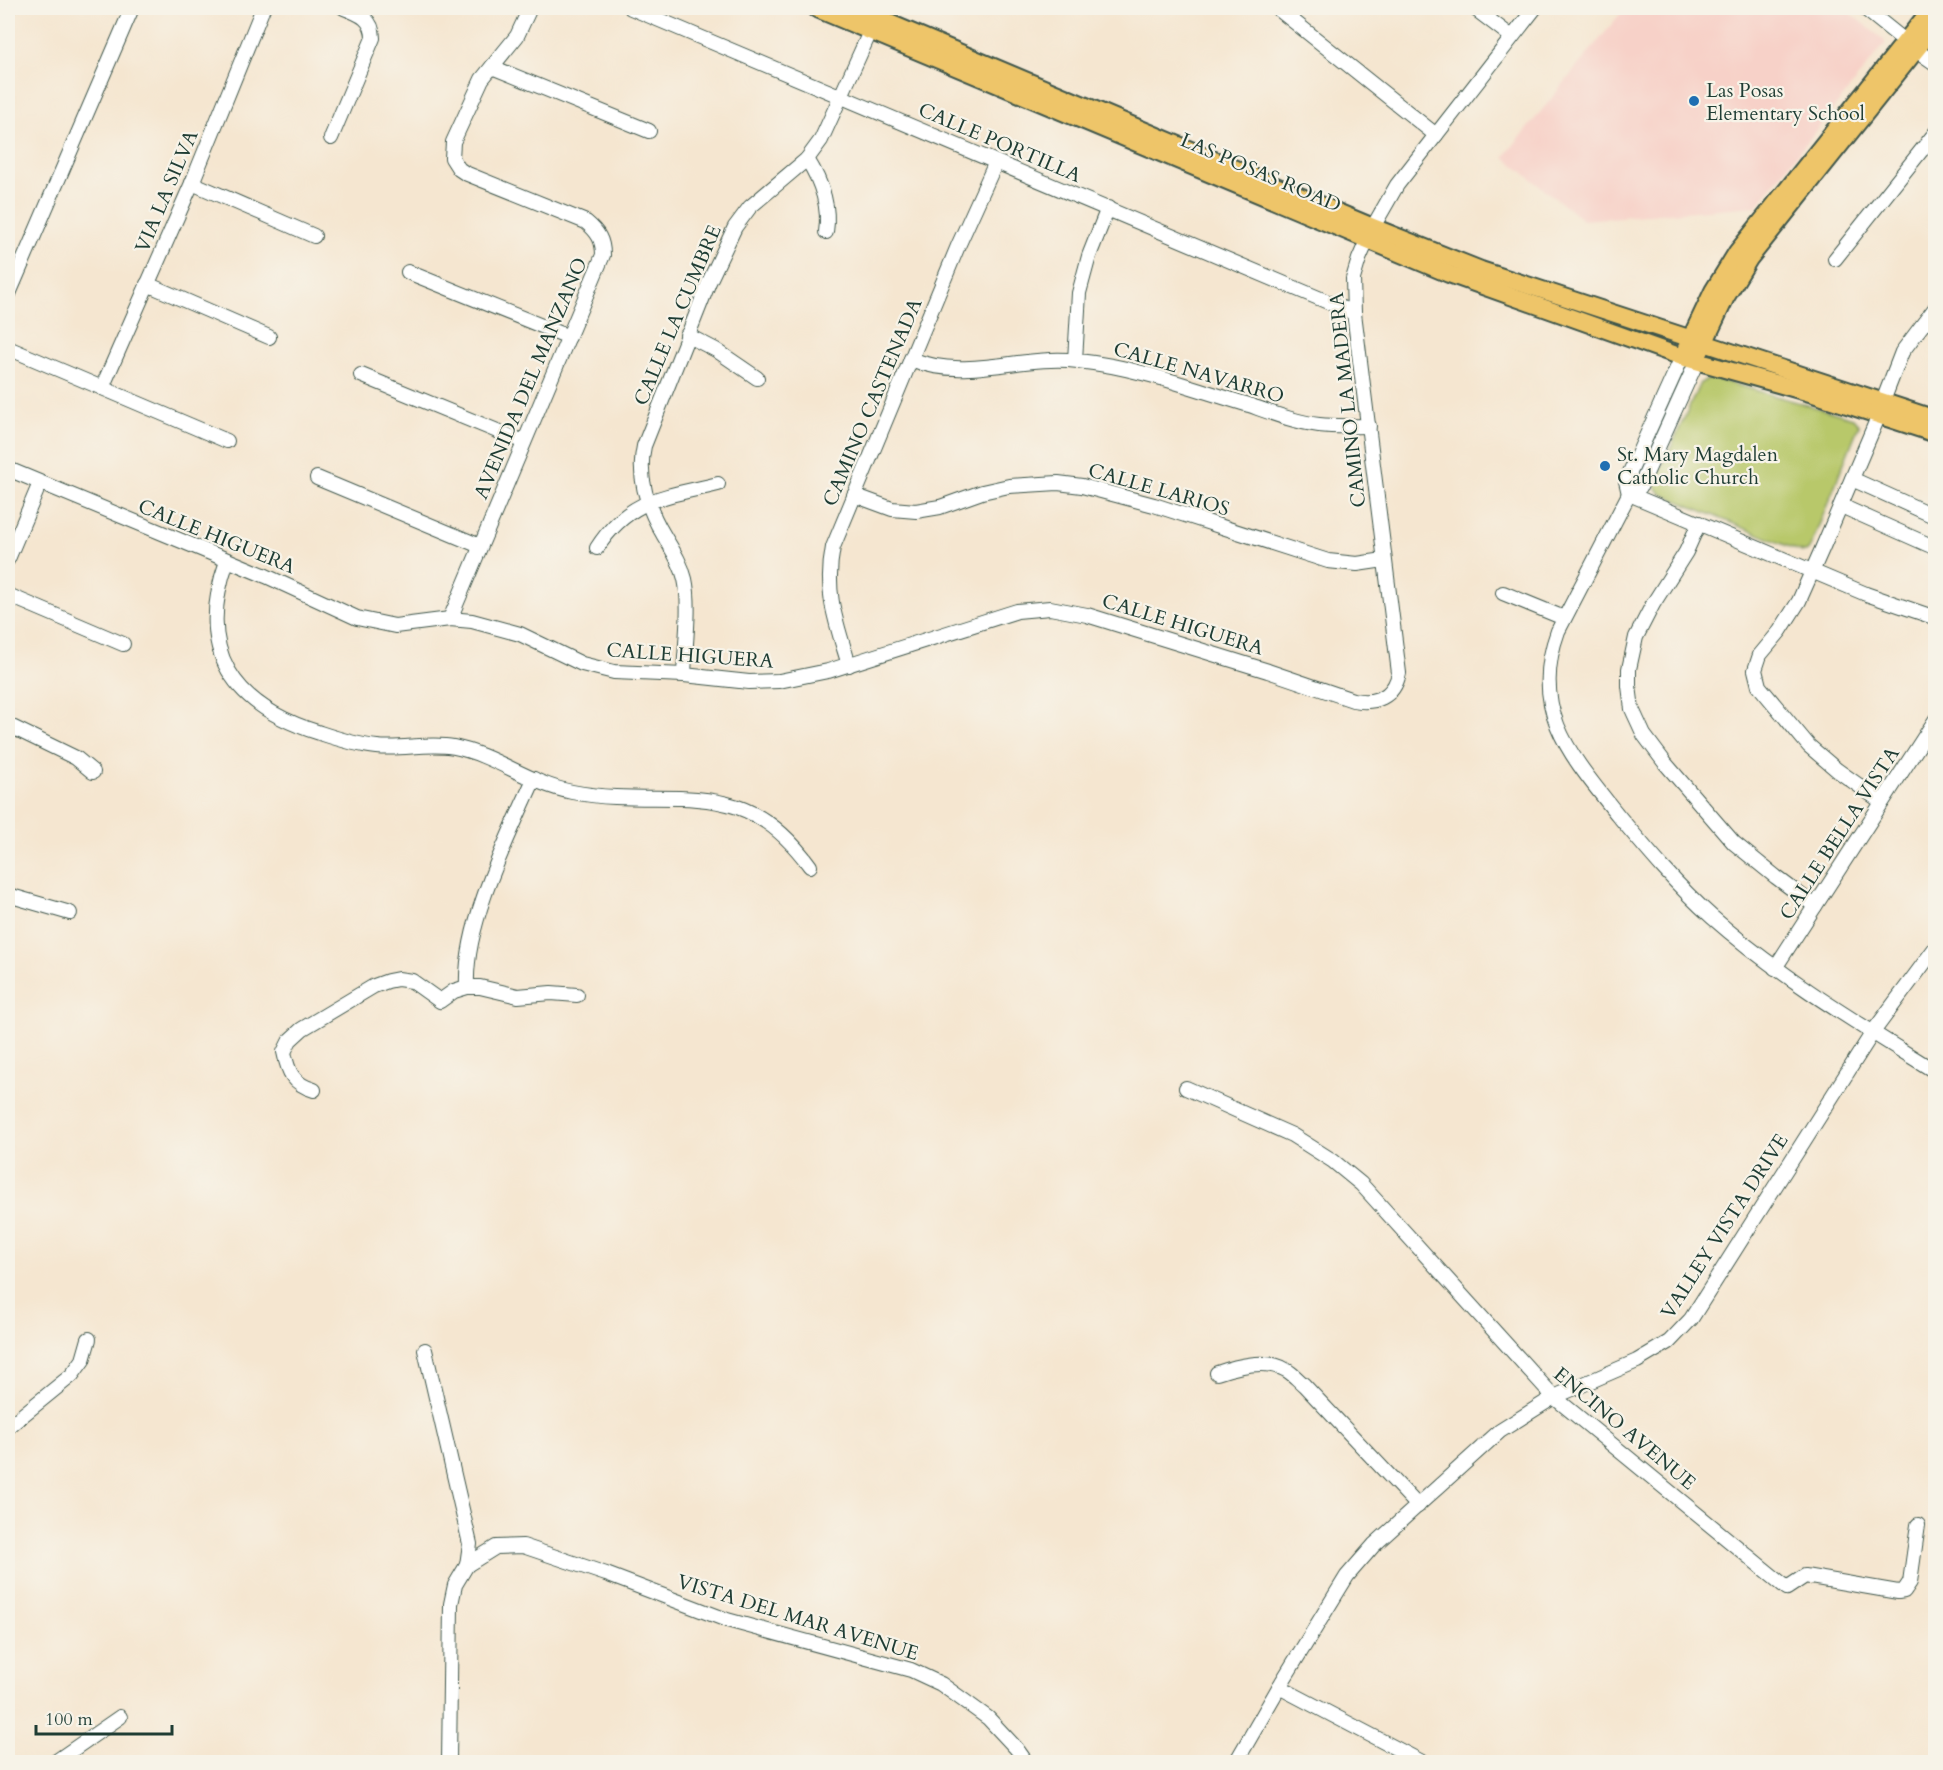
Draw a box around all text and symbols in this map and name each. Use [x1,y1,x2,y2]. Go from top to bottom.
place label: Las Posas Elementary School [1706,77,1865,127]
marker: Las Posas Elementary School [1687,94,1701,108]
street label: CALLE PORTILLA [914,96,1086,189]
street label: VIA LA SILVA [128,125,205,257]
street label: LAS POSAS ROAD [1176,126,1345,219]
street label: CALLE LA CUMBRE [627,221,728,409]
street label: AVENIDA DEL MANZANO [467,253,594,503]
street label: CAMINO LA MADERA [1323,290,1372,509]
street label: CAMINO CASTENADA [816,293,929,510]
street label: CALLE NAVARRO [1110,335,1287,410]
place label: St. Mary Magdalen Catholic Church [1617,441,1779,491]
street label: CALLE LARIOS [1085,456,1233,523]
marker: St. Mary Magdalen Catholic Church [1598,459,1612,473]
street label: CALLE HIGUERA [134,493,300,581]
street label: CALLE HIGUERA [1099,587,1268,662]
street label: CALLE HIGUERA [605,636,775,675]
street label: CALLE BELLA VISTA [1773,741,1906,925]
street label: VALLEY VISTA DRIVE [1654,1129,1794,1324]
street label: ENCINO AVENUE [1548,1361,1702,1496]
street label: VISTA DEL MAR AVENUE [674,1568,922,1667]
scale bar [36,1698,172,1736]
text: 100 m [45,1707,93,1732]

